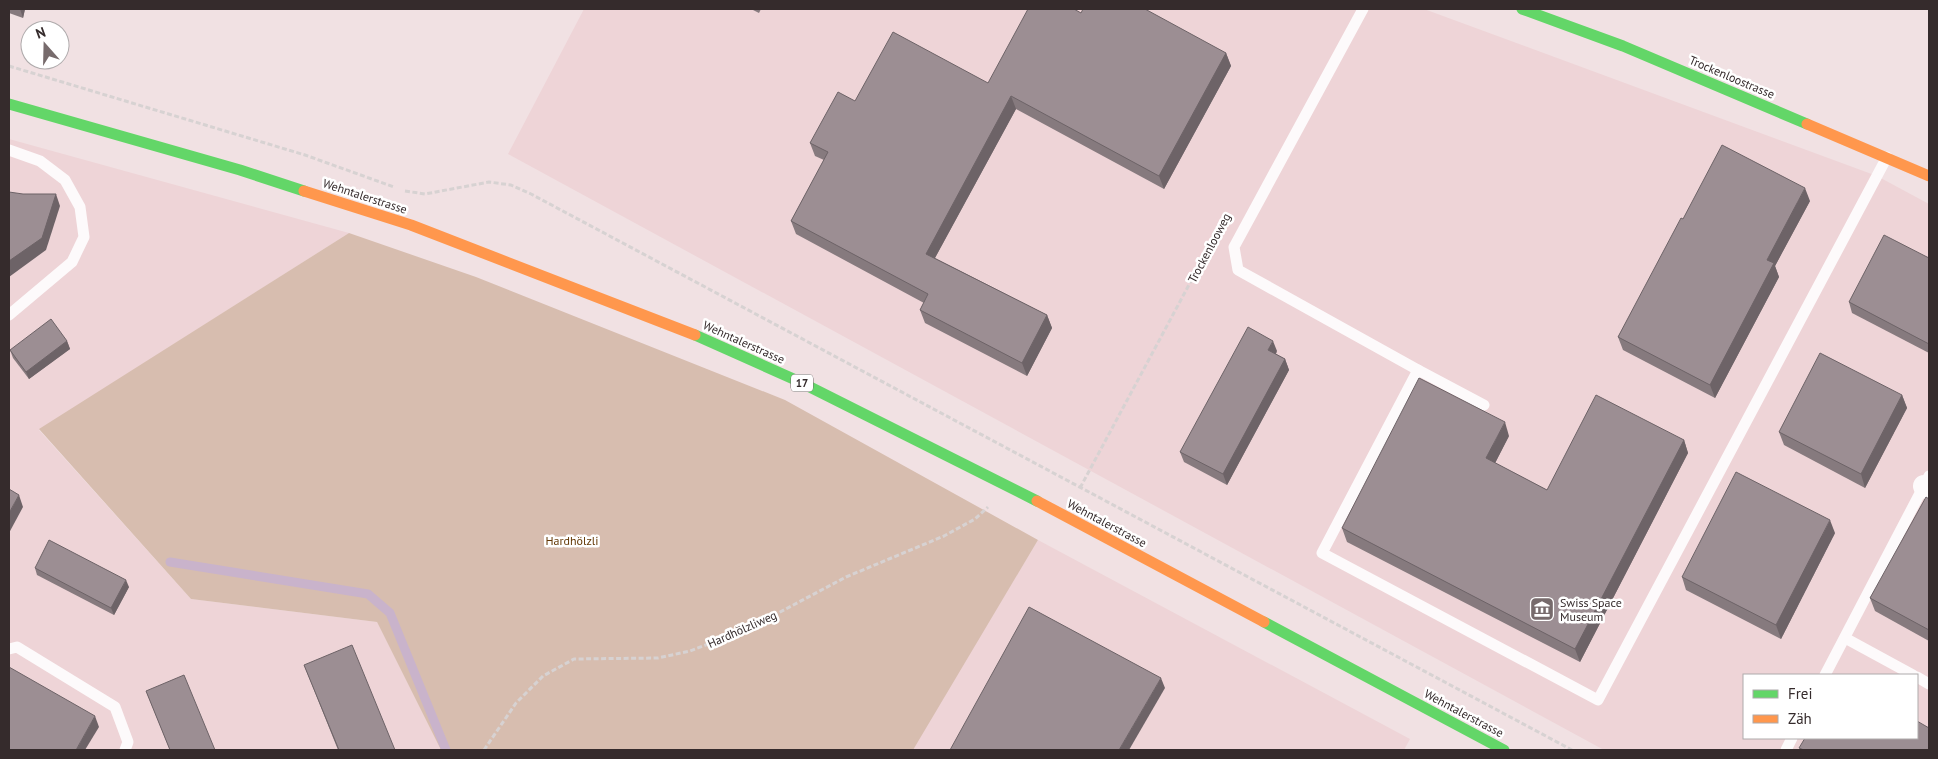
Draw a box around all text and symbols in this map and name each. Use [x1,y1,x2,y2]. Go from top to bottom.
north arrow [20,20,70,70]
text: N [33,23,48,43]
street label: Trockenloostrasse [1687,52,1777,102]
street label: Wehntalerstrasse [321,175,409,217]
street label: Trockenlooweg [1184,211,1234,285]
street label: Wehntalerstrasse [701,317,787,367]
road number: 17 [791,374,813,392]
street label: Wehntalerstrasse [1065,496,1149,550]
park label: Hardhölzli [545,533,599,548]
place label: Swiss Space Museum [1560,595,1622,624]
museum icon: Swiss Space Museum [1529,596,1555,622]
street label: Hardhölzliweg [705,607,779,651]
legend [1743,674,1918,739]
text: Frei [1788,684,1813,703]
street label: Wehntalerstrasse [1422,686,1506,740]
text: Zäh [1788,709,1812,728]

